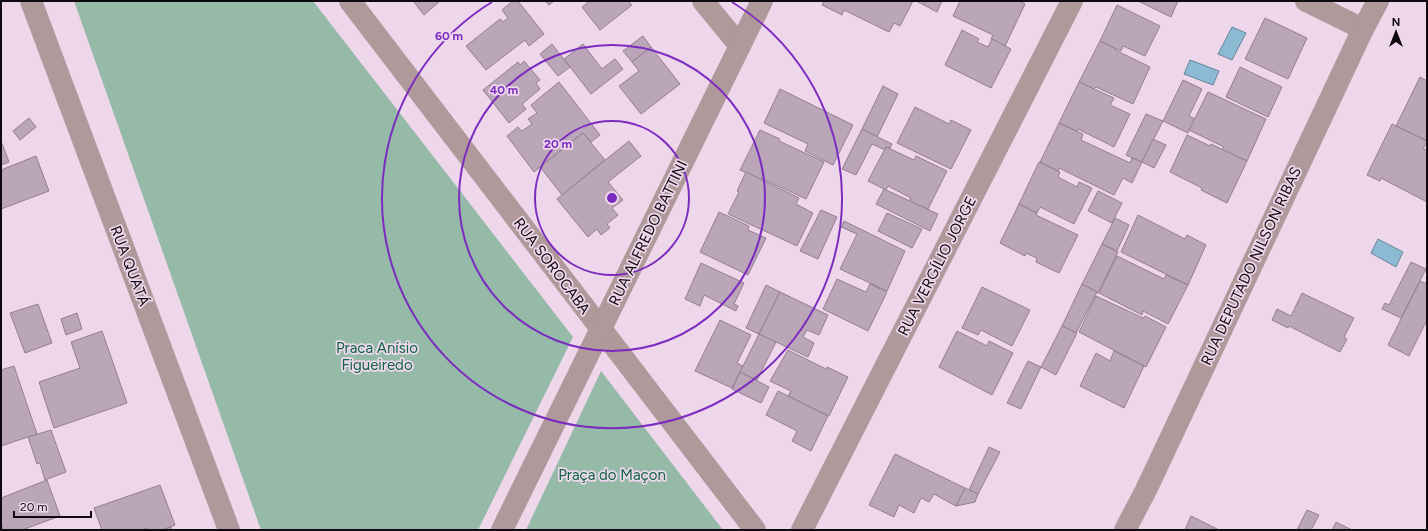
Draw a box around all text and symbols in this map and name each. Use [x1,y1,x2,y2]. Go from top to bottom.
north arrow [1376,12,1416,52]
text: N [1392,16,1400,29]
text: 60 m [435,29,463,43]
text: 40 m [490,83,518,97]
text: 20 m [544,137,572,151]
street label: RUA ALFREDO BATTINI [605,157,691,309]
street label: RUA DEPUTADO NILSON RIBAS [1197,164,1305,368]
centre of rings [605,191,619,205]
street label: RUA VERGÍLIO JORGE [894,193,980,339]
street label: RUA SOROCABA [510,214,594,318]
street label: RUA QUATÁ [106,223,154,309]
park label: Praca Anísio Figueiredo [336,339,418,374]
park label: Praça do Maçon [558,466,666,484]
scale bar [14,493,91,519]
text: 20 m [20,500,48,514]

